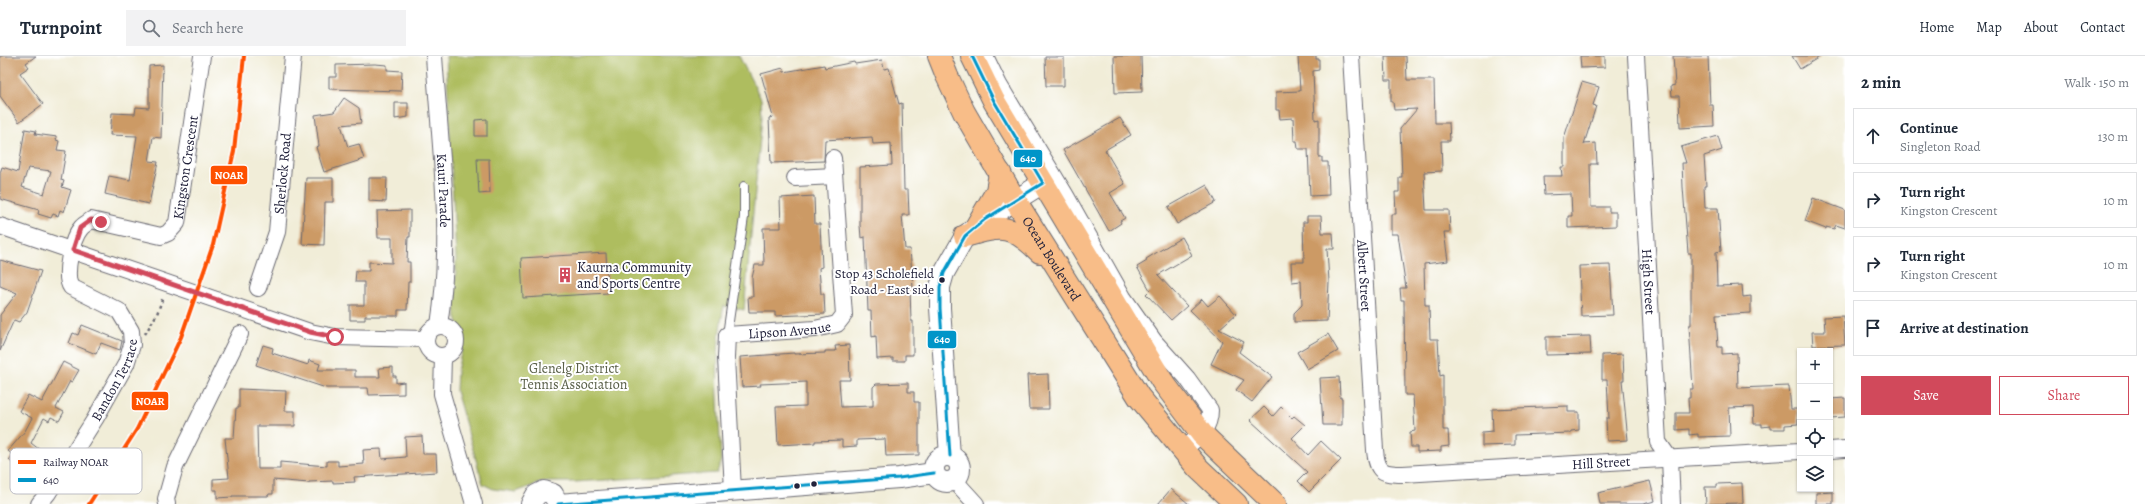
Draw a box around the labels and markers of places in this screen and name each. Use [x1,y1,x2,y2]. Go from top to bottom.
place label: Kaurna Community and Sports Centre [577,258,692,293]
place label: Stop 43 Scholefield Road - East side [835,265,934,298]
building icon: Kaurna Community and Sports Centre [556,266,574,284]
marker: Stop 43 Scholefield Road - East side [937,275,947,285]
unlabelled marker [809,479,819,489]
unlabelled marker [792,481,802,491]

